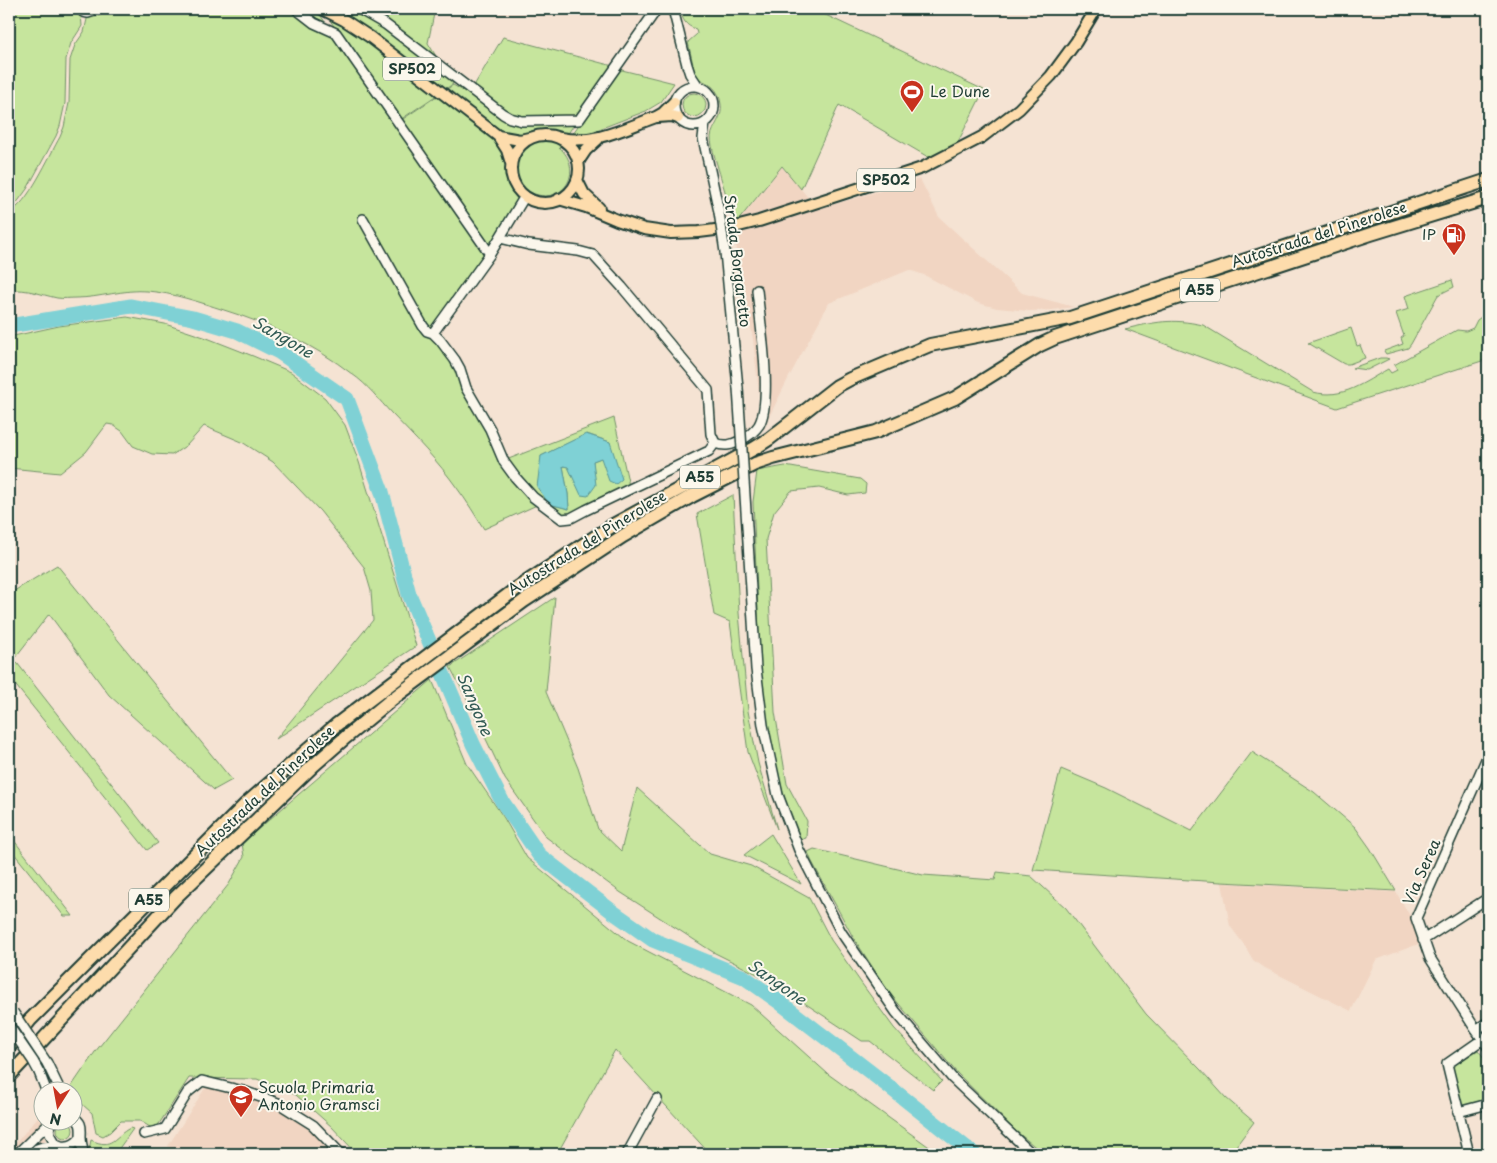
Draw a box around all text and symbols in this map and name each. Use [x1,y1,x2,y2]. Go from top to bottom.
road number: SP502 [383,58,441,80]
sports icon: Le Dune [899,79,925,113]
place label: Le Dune [930,79,990,102]
road number: SP502 [857,168,915,192]
street label: Strada Borgaretto [719,193,758,328]
street label: Autostrada del Pinerolese [1228,194,1409,273]
place label: IP [1422,222,1436,245]
fuel station icon: IP [1441,222,1467,256]
road number: A55 [1180,278,1220,302]
water label: Sangone [248,309,319,364]
road number: A55 [680,466,720,488]
street label: Autostrada del Pinerolese [502,483,670,600]
water label: Sangone [452,668,500,740]
street label: Autostrada del Pinerolese [189,719,339,861]
street label: Via Serea [1396,834,1446,908]
road number: A55 [129,888,169,912]
water label: Sangone [743,952,813,1011]
place label: Scuola Primaria Antonio Gramsci [258,1075,380,1115]
north arrow [32,1080,82,1130]
school or university icon: Scuola Primaria Antonio Gramsci [228,1084,254,1118]
text: N [48,1108,63,1131]

